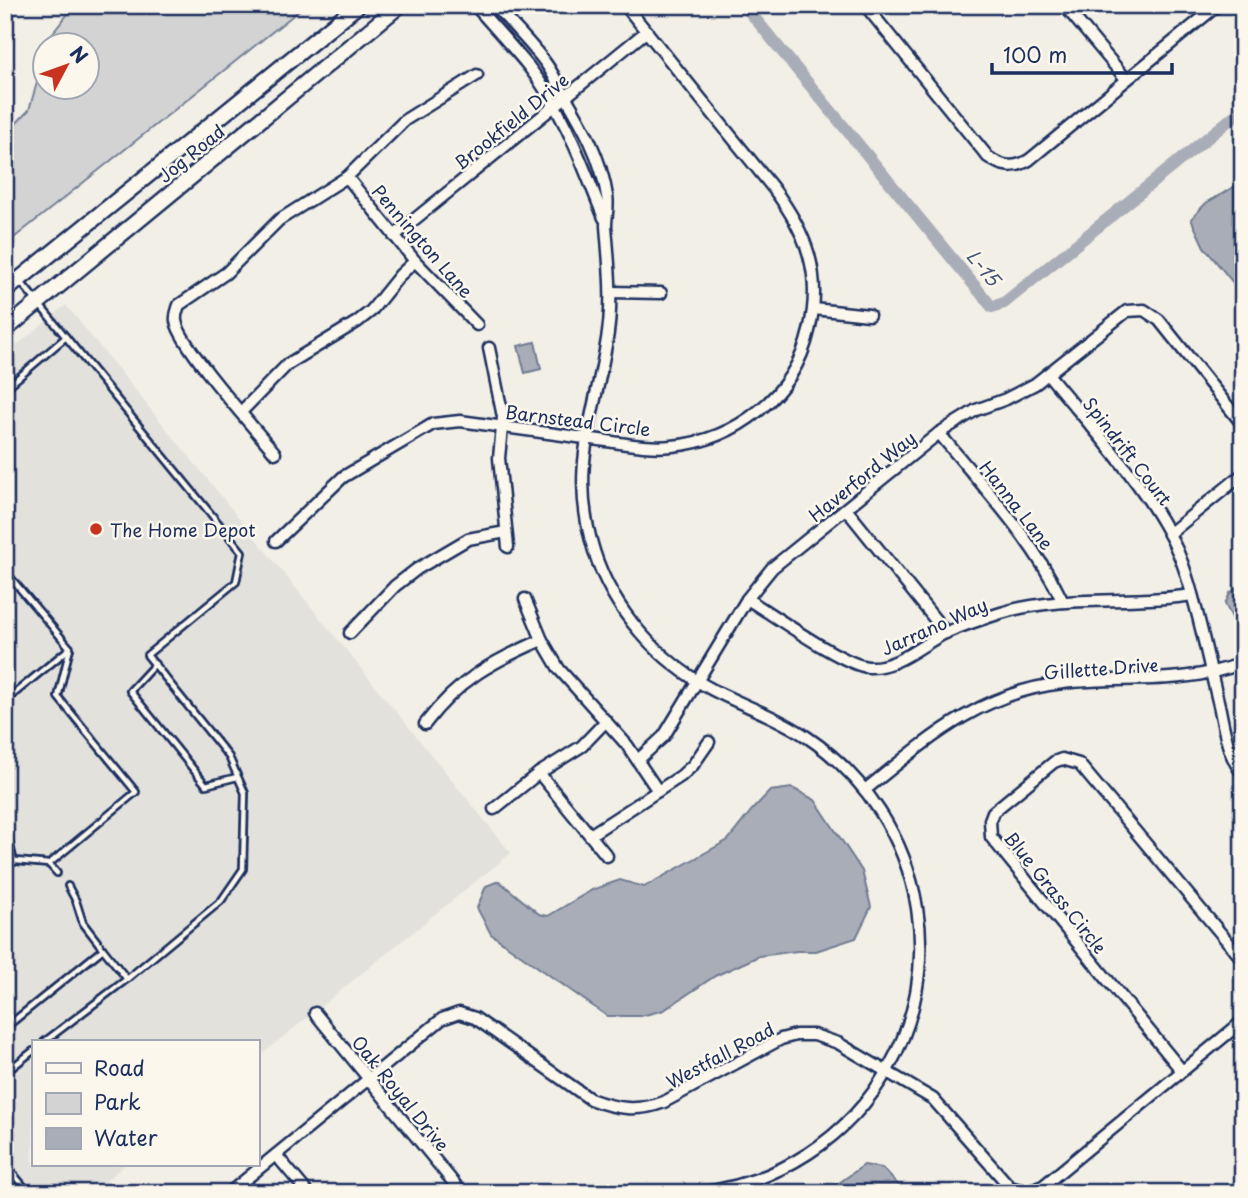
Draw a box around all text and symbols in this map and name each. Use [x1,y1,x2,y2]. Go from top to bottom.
north arrow [32,32,102,102]
scale bar [992,32,1173,76]
text: 100 m [1003,38,1067,70]
text: N [64,39,95,69]
street label: Brookfield Drive [448,66,574,176]
street label: Jog Road [152,118,230,188]
street label: Pennington Lane [366,178,480,304]
water label: L-15 [961,243,1009,294]
street label: Spindrift Court [1077,391,1179,511]
street label: Barnstead Circle [504,398,652,442]
street label: Haverford Way [802,424,922,528]
street label: Hanna Lane [974,455,1060,555]
place label: The Home Depot [110,516,256,543]
marker: The Home Depot [88,521,104,537]
street label: Jarrano Way [876,590,992,662]
street label: Gillette Drive [1043,651,1159,685]
street label: Blue Grass Circle [998,825,1114,959]
street label: Westfall Road [661,1015,779,1095]
street label: Oak Royal Drive [346,1029,456,1157]
legend [32,1040,259,1166]
text: Road [94,1051,145,1083]
text: Park [94,1085,141,1117]
text: Water [94,1121,158,1153]

